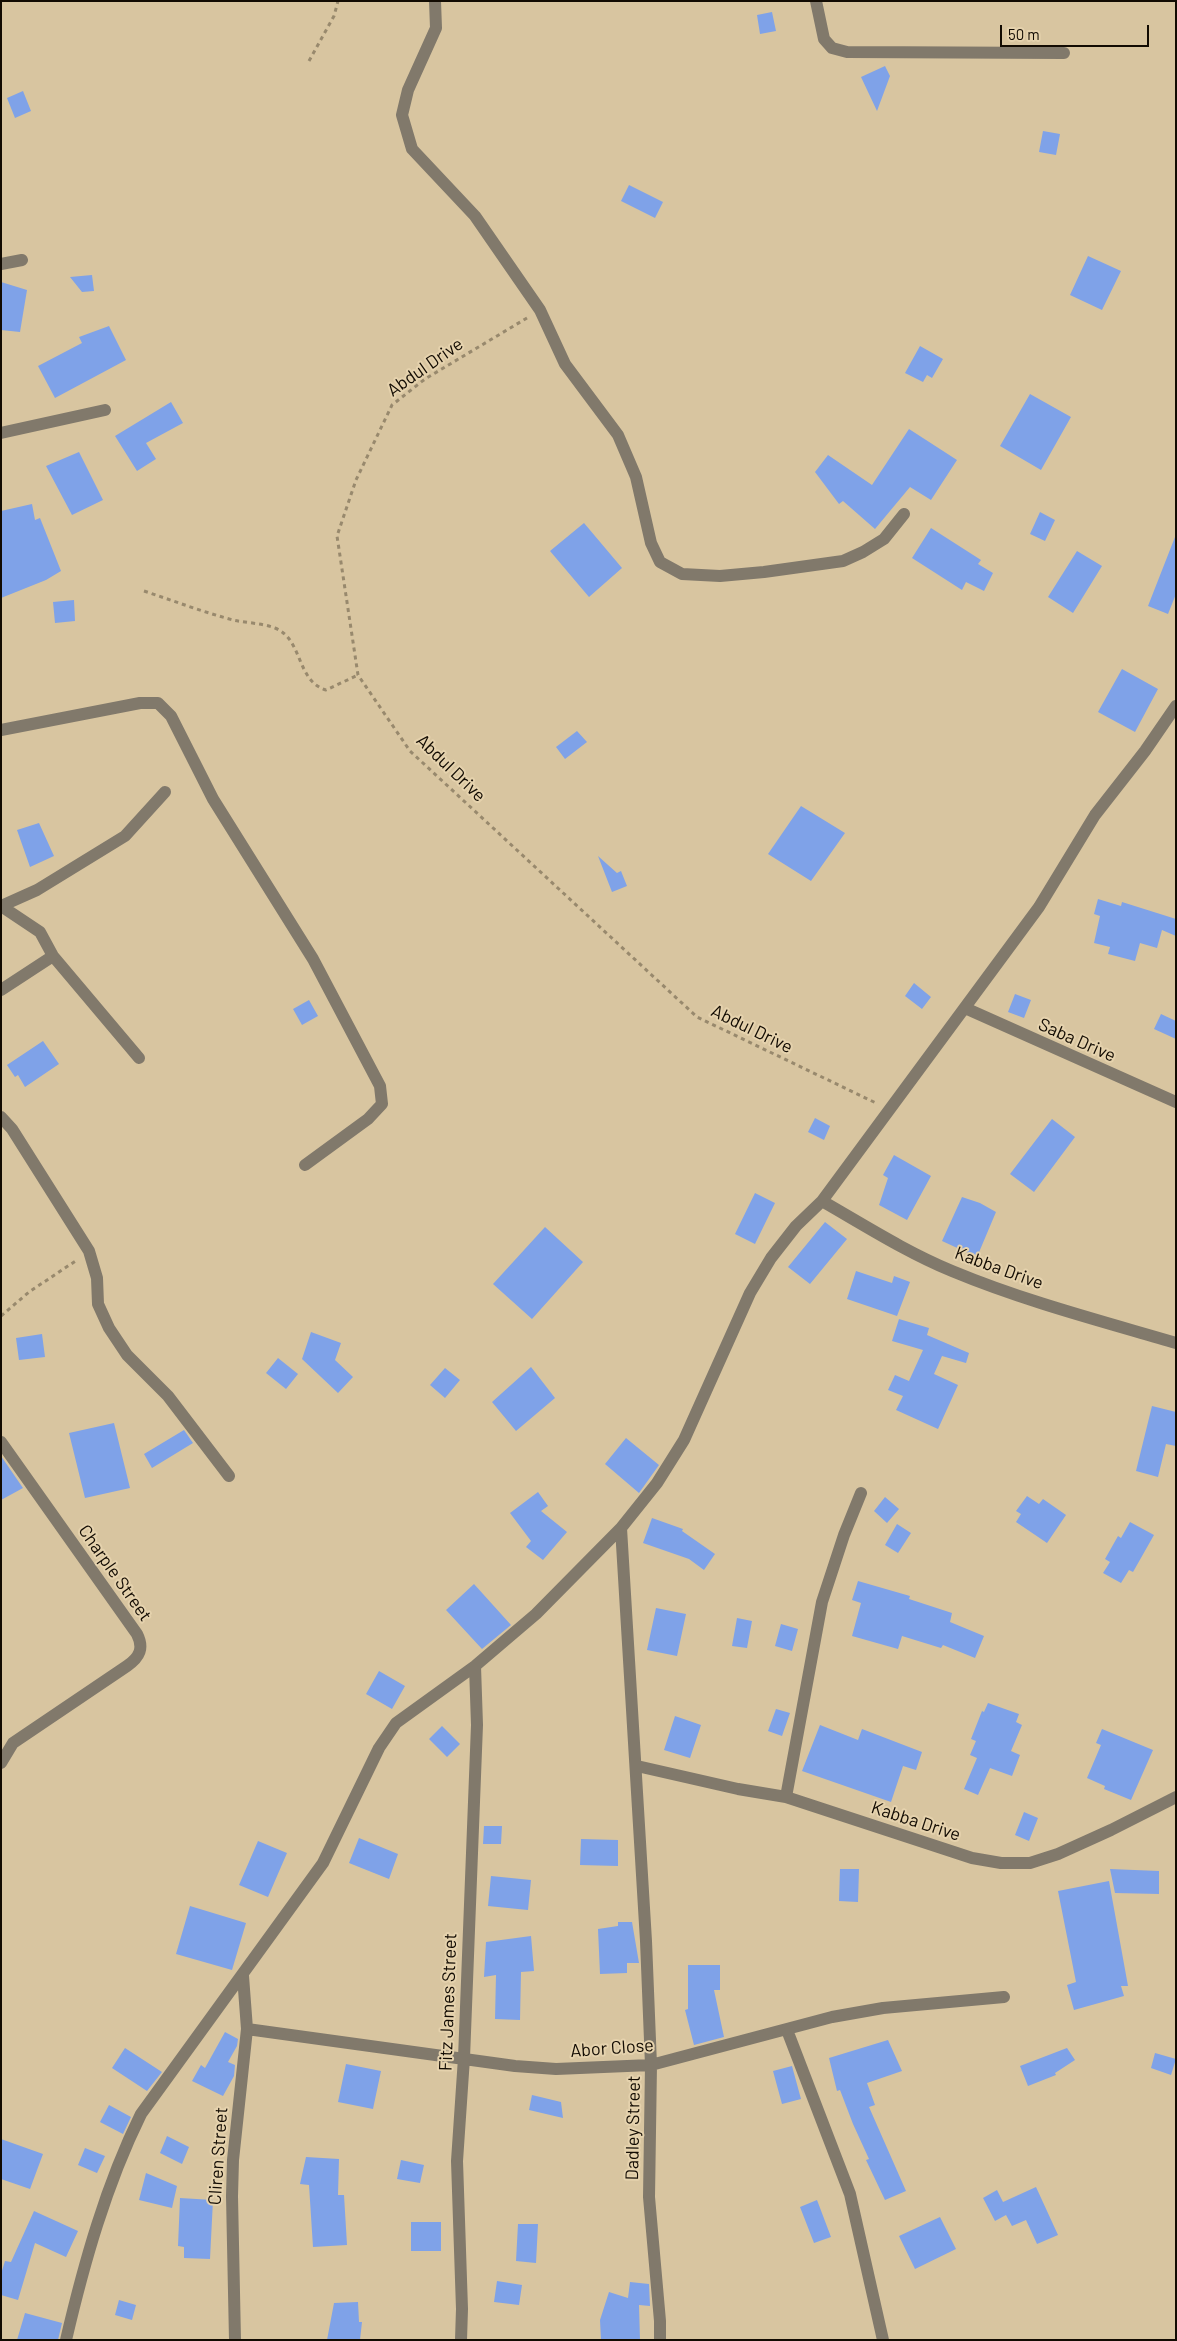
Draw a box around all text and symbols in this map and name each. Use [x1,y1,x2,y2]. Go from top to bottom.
scale bar [1002,15,1151,47]
text: 50 m [1008,25,1040,43]
street label: Abdul Drive [383,333,467,401]
street label: Abdul Drive [412,730,490,806]
street label: Abdul Drive [708,1000,796,1058]
street label: Saba Drive [1035,1013,1119,1067]
street label: Kabba Drive [952,1242,1046,1294]
street label: Charple Street [74,1521,156,1625]
street label: Kabba Drive [869,1796,963,1846]
street label: Fitz James Street [435,1933,461,2071]
street label: Abor Close [569,2034,655,2062]
street label: Dadley Street [621,2076,645,2180]
street label: Cliren Street [204,2106,232,2206]

